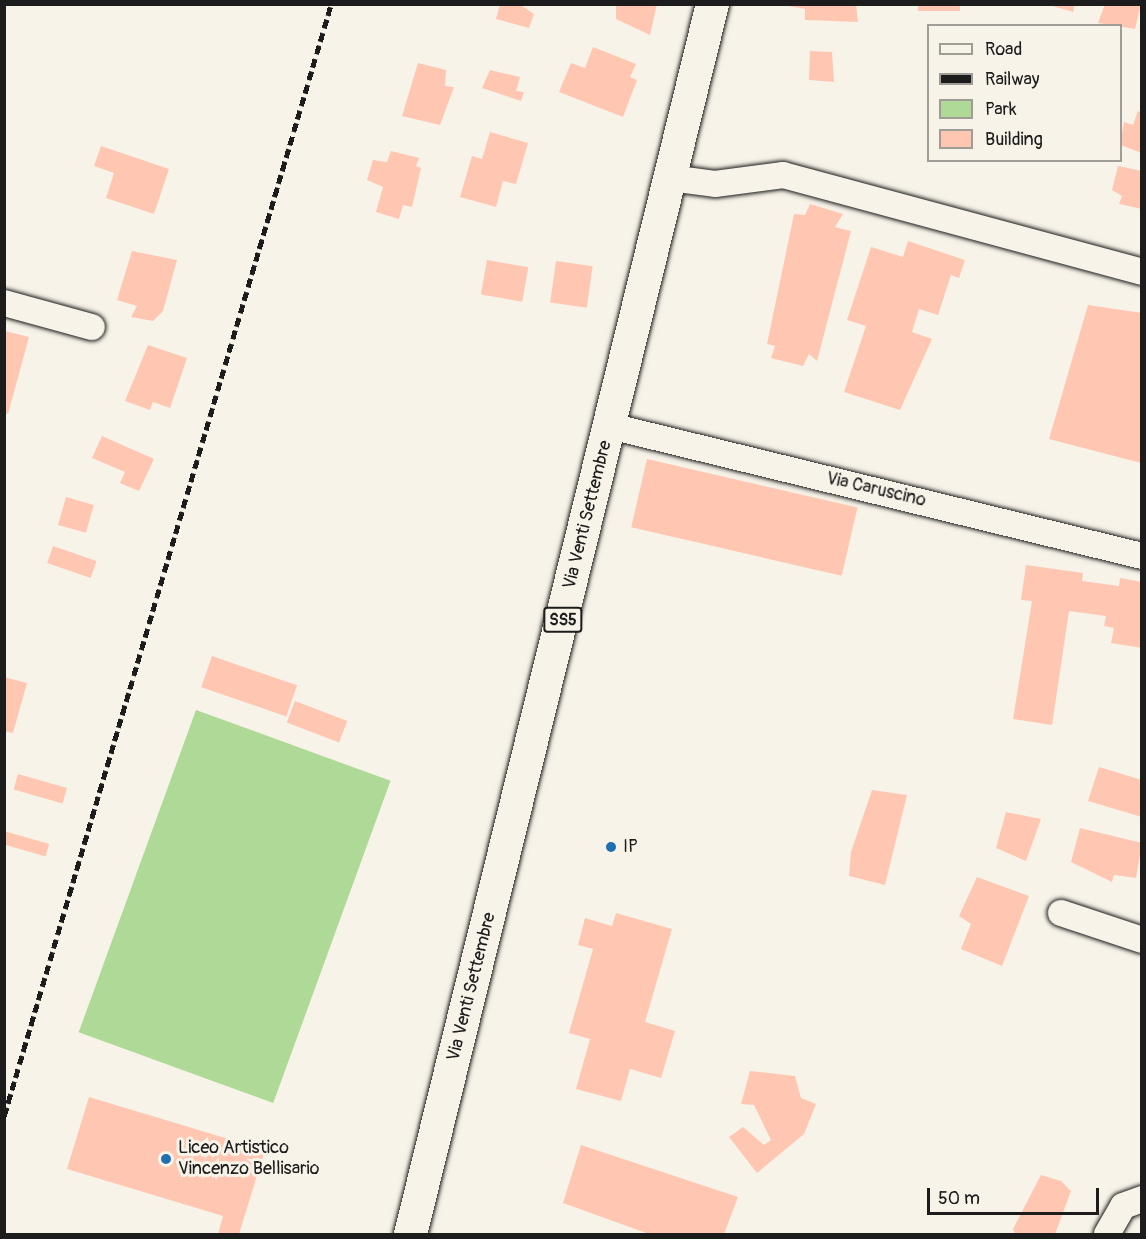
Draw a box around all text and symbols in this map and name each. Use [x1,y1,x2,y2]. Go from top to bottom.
legend [927,24,1122,162]
text: Road [985,38,1022,61]
text: Railway [985,68,1040,91]
text: Park [985,98,1017,121]
text: Building [985,128,1043,151]
street label: Via Venti Settembre [559,439,617,591]
street label: Via Caruscino [824,468,928,512]
road number: SS5 [542,607,584,633]
place label: IP [623,836,638,858]
marker: IP [604,840,618,854]
street label: Via Venti Settembre [443,911,501,1063]
place label: Liceo Artistico Vincenzo Bellisario [178,1138,319,1180]
marker: Liceo Artistico Vincenzo Bellisario [159,1152,173,1166]
scale bar [930,1176,1102,1214]
text: 50 m [938,1187,980,1210]

